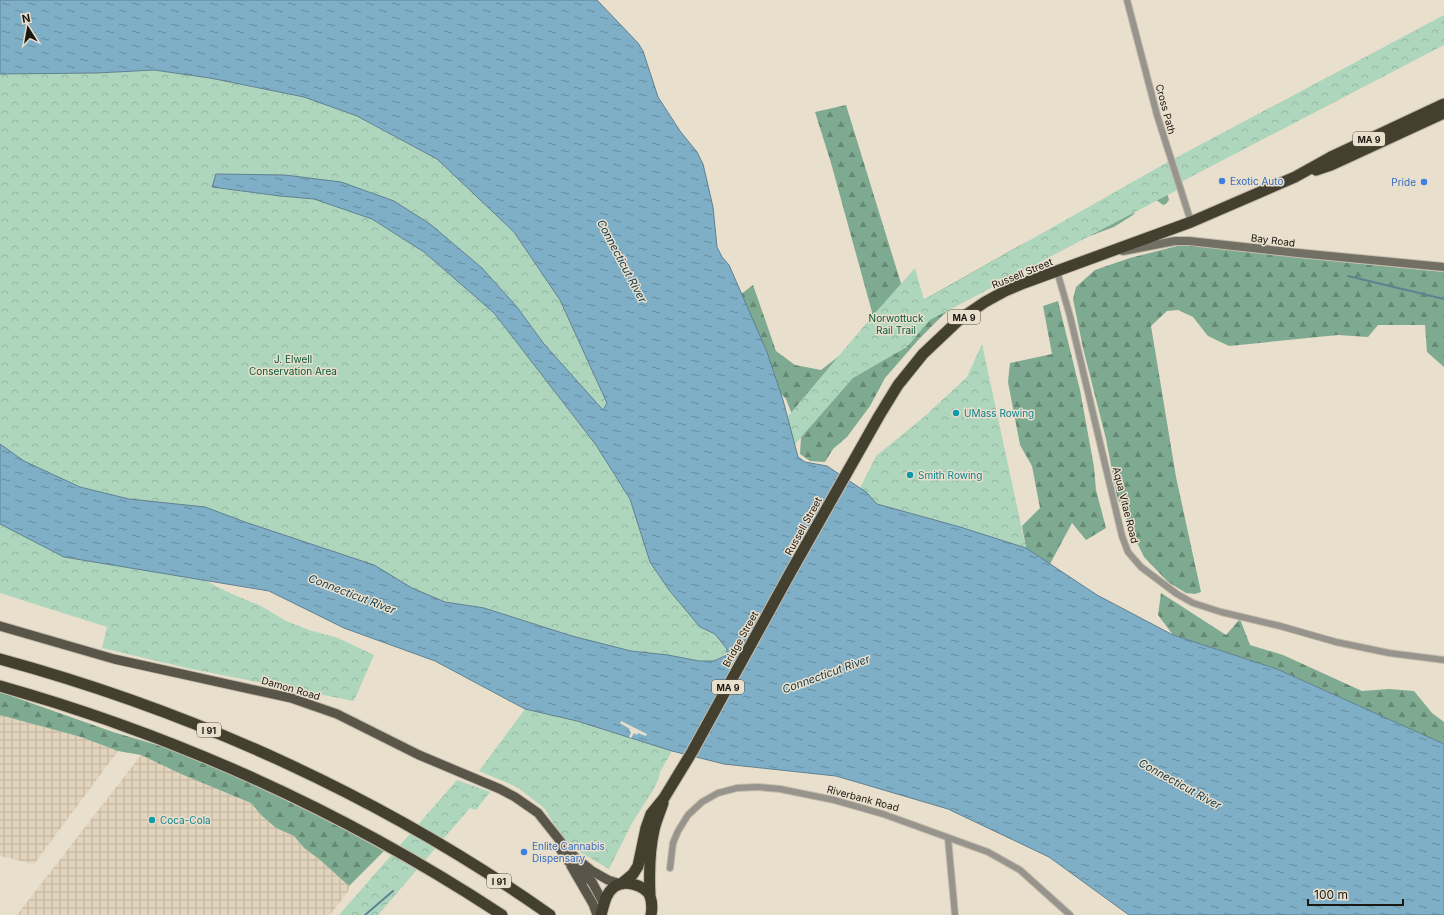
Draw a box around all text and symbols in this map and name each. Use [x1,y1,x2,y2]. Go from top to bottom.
north arrow [8,8,48,48]
text: N [21,11,32,26]
street label: Cross Path [1154,83,1178,135]
road number: MA 9 [1353,132,1385,146]
place label: Exotic Auto [1230,175,1283,187]
marker: Exotic Auto [1217,176,1227,186]
place label: Pride [1391,176,1416,188]
marker: Pride [1419,177,1429,187]
water label: Connecticut River [594,217,650,306]
street label: Bay Road [1250,231,1296,249]
street label: Russell Street [990,255,1055,291]
road number: MA 9 [948,310,980,324]
park label: Norwottuck Rail Trail [869,312,924,336]
park label: J. Elwell Conservation Area [249,353,337,377]
place label: UMass Rowing [964,407,1034,419]
marker: UMass Rowing [951,408,961,418]
street label: Aqua Vitae Road [1111,466,1141,544]
place label: Smith Rowing [918,469,982,481]
marker: Smith Rowing [905,470,915,480]
street label: Russell Street [782,494,824,557]
water label: Connecticut River [306,571,398,617]
street label: Bridge Street [720,608,761,669]
water label: Connecticut River [780,651,873,696]
street label: Damon Road [260,674,322,702]
road number: MA 9 [712,680,744,694]
road number: I 91 [197,723,221,737]
water label: Connecticut River [1136,756,1224,813]
street label: Riverbank Road [826,783,900,813]
place label: Coca-Cola [160,814,211,826]
marker: Coca-Cola [147,815,157,825]
place label: Enlite Cannabis Dispensary [532,840,605,864]
marker: Enlite Cannabis Dispensary [519,847,529,857]
road number: I 91 [487,874,511,888]
scale bar [1308,881,1403,907]
text: 100 m [1314,887,1348,902]

